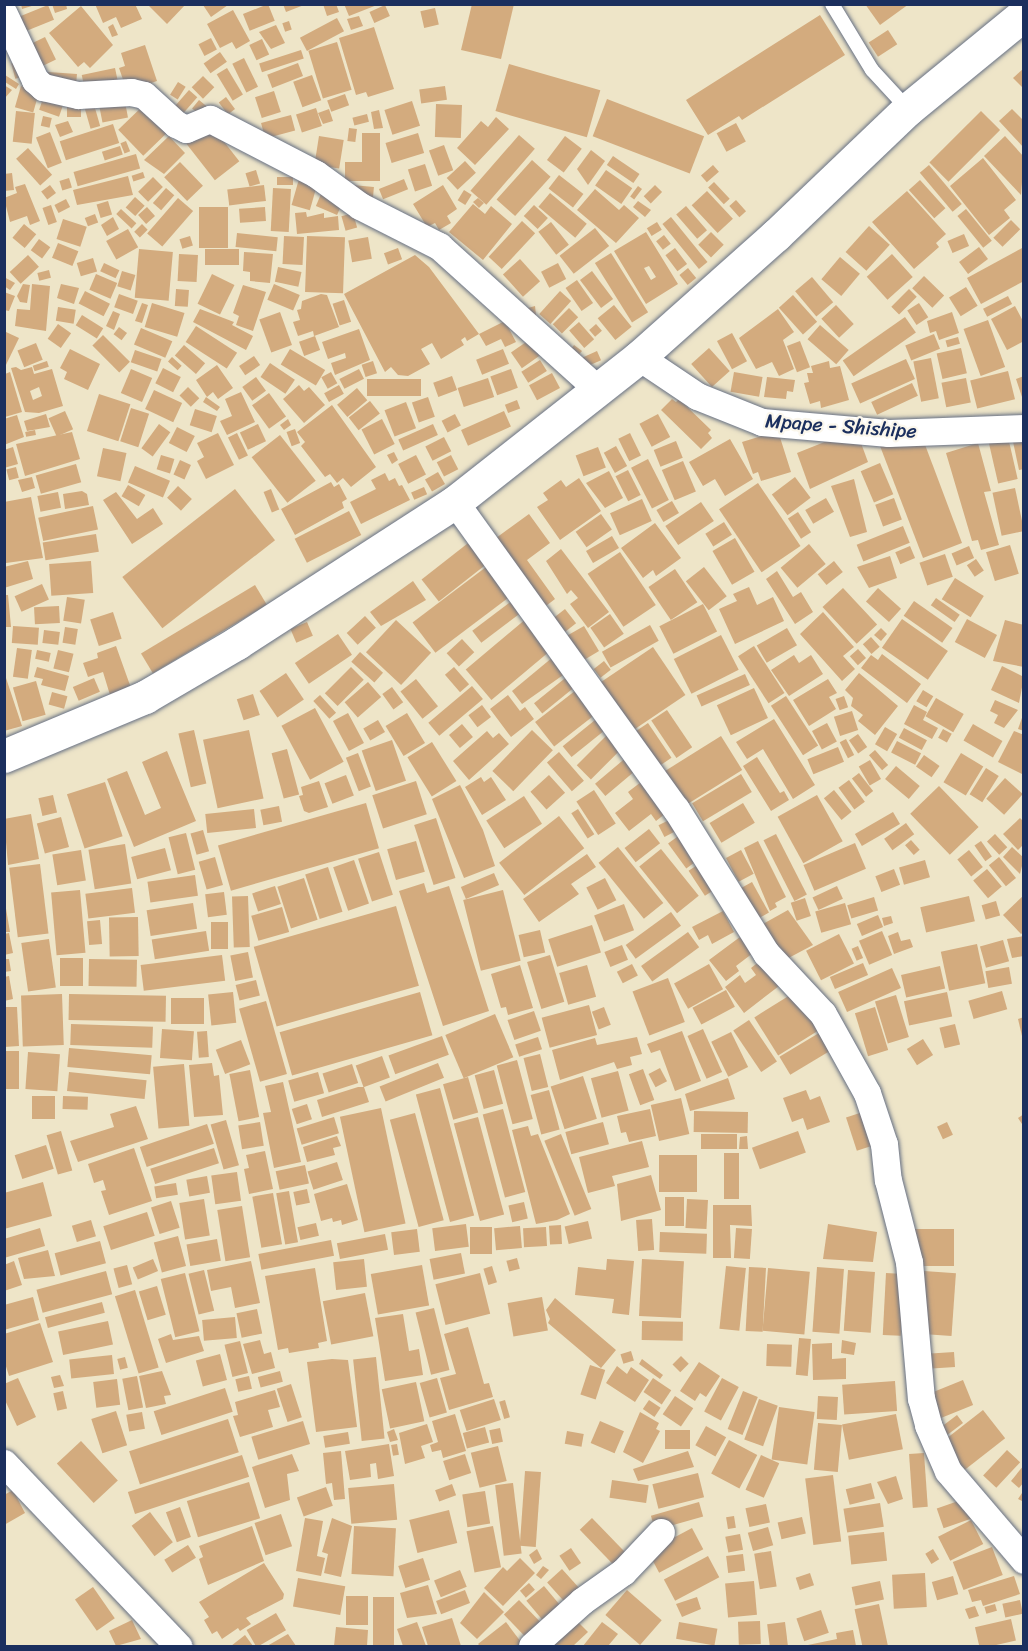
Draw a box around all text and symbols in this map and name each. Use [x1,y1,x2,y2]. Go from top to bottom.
street label: Mpape - Shishipe [765,409,917,443]

